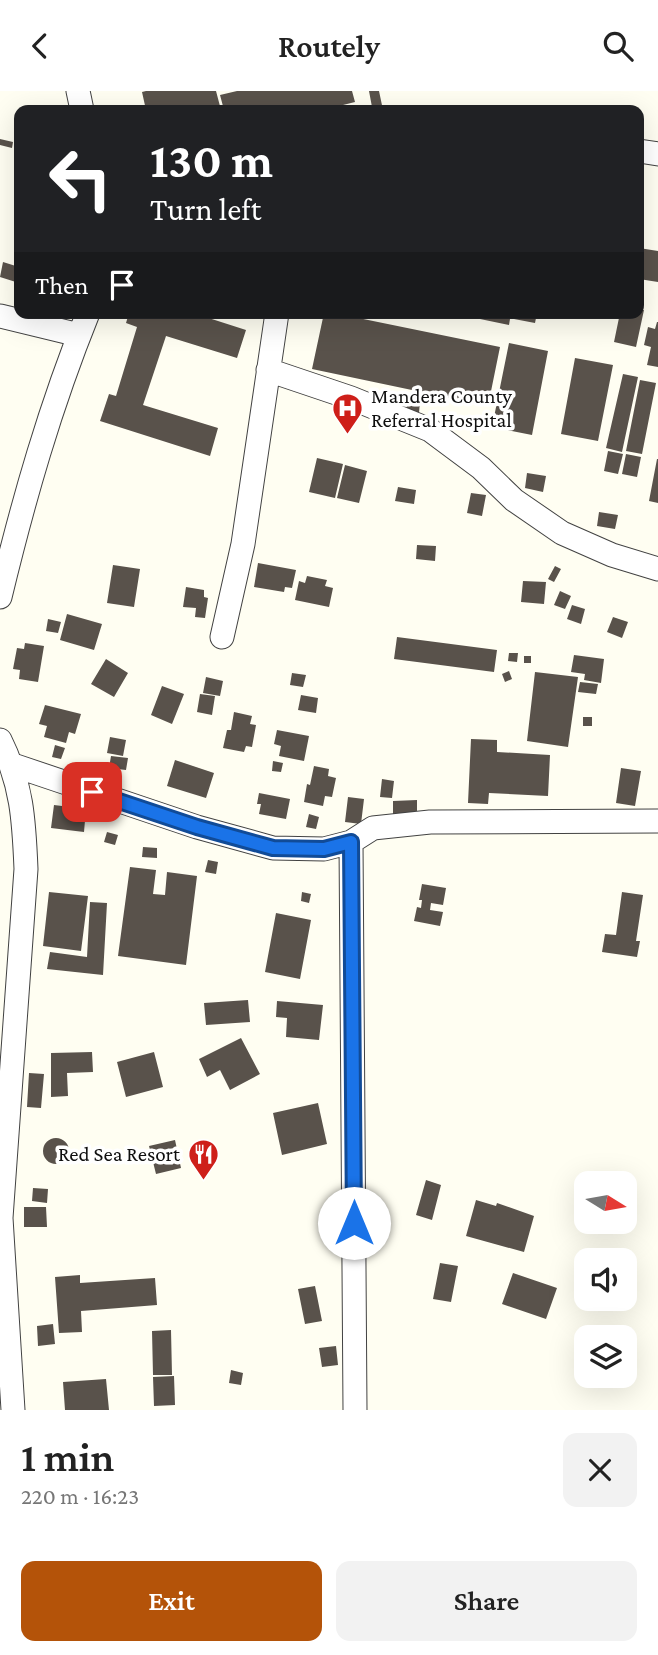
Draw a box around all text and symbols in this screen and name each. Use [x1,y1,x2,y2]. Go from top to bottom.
icon: back [21,27,59,65]
icon: search [599,27,637,65]
text: Routely [278,28,380,64]
icon: left [35,133,126,224]
text: 130 m [150,133,273,188]
text: Turn left [150,191,261,227]
icon: arrive [103,266,141,304]
text: Then [35,271,89,300]
place label: Mandera County Referral Hospital [371,384,512,432]
hospital icon: Mandera County Referral Hospital [331,391,365,435]
pin [62,762,122,822]
icon: arrive [73,773,111,811]
restaurant icon: Red Sea Resort [186,1137,220,1181]
place label: Red Sea Resort [58,1142,181,1166]
north arrow [574,1171,637,1234]
map controls [574,1171,637,1388]
position arrow [317,1186,391,1260]
button: sound [574,1248,637,1311]
button: layers [574,1325,637,1388]
text: 1 min [21,1433,114,1480]
button: close [563,1433,637,1507]
text: 220 m · 16:23 [21,1483,139,1509]
button: Exit [21,1561,322,1641]
button: Share [336,1561,637,1641]

